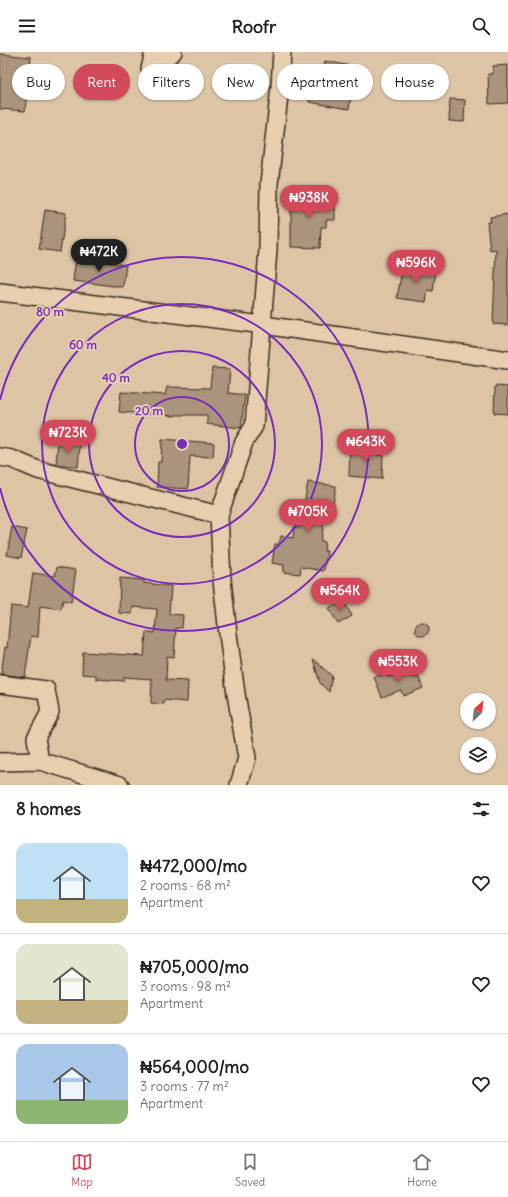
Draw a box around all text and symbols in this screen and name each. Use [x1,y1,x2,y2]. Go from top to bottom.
icon: menu [16,15,38,37]
text: Roofr [232,15,276,38]
icon: search [470,15,492,37]
chip: Buy [12,64,65,100]
chip: Rent [73,64,130,100]
chip: Filters [138,64,204,100]
chip: New [212,64,269,100]
chip: Apartment [277,64,373,100]
chip: House [381,64,449,100]
pin: ₦938K [281,185,337,219]
text: ₦938K [289,189,329,206]
pin: ₦472K [71,239,127,273]
text: ₦472K [80,243,118,260]
pin: ₦596K [388,250,444,284]
text: ₦596K [396,254,436,271]
text: 80 m [36,304,65,319]
text: 60 m [69,337,98,352]
text: 40 m [102,370,131,385]
text: 20 m [135,403,163,418]
pin: ₦723K [40,420,96,454]
text: ₦723K [49,424,87,441]
pin: ₦643K [338,429,394,463]
text: ₦643K [346,433,386,450]
centre of rings [175,437,189,451]
pin: ₦705K [280,499,336,533]
text: ₦705K [288,503,328,520]
pin: ₦564K [312,578,368,612]
text: ₦564K [320,582,360,599]
pin: ₦553K [370,649,426,683]
text: ₦553K [378,653,418,670]
north arrow [460,693,496,729]
map controls [460,693,496,773]
button: layers [460,737,496,773]
text: 8 homes [16,798,81,820]
icon: filters [470,798,492,820]
text: ₦472,000/mo [140,855,247,877]
icon: home [48,859,96,907]
icon: heart [470,872,492,894]
text: 2 rooms · 68 m² [140,877,231,894]
text: Apartment [140,894,203,911]
text: ₦705,000/mo [140,956,249,978]
icon: home [48,960,96,1008]
icon: heart [470,973,492,995]
text: 3 rooms · 98 m² [140,978,231,995]
text: Apartment [140,995,203,1012]
text: ₦564,000/mo [140,1056,249,1078]
icon: home [48,1060,96,1108]
icon: heart [470,1073,492,1095]
text: 3 rooms · 77 m² [140,1078,229,1095]
text: Apartment [140,1095,203,1112]
tab: Map [71,1151,93,1189]
tab: Saved [235,1151,265,1189]
tab: Home [407,1151,437,1189]

